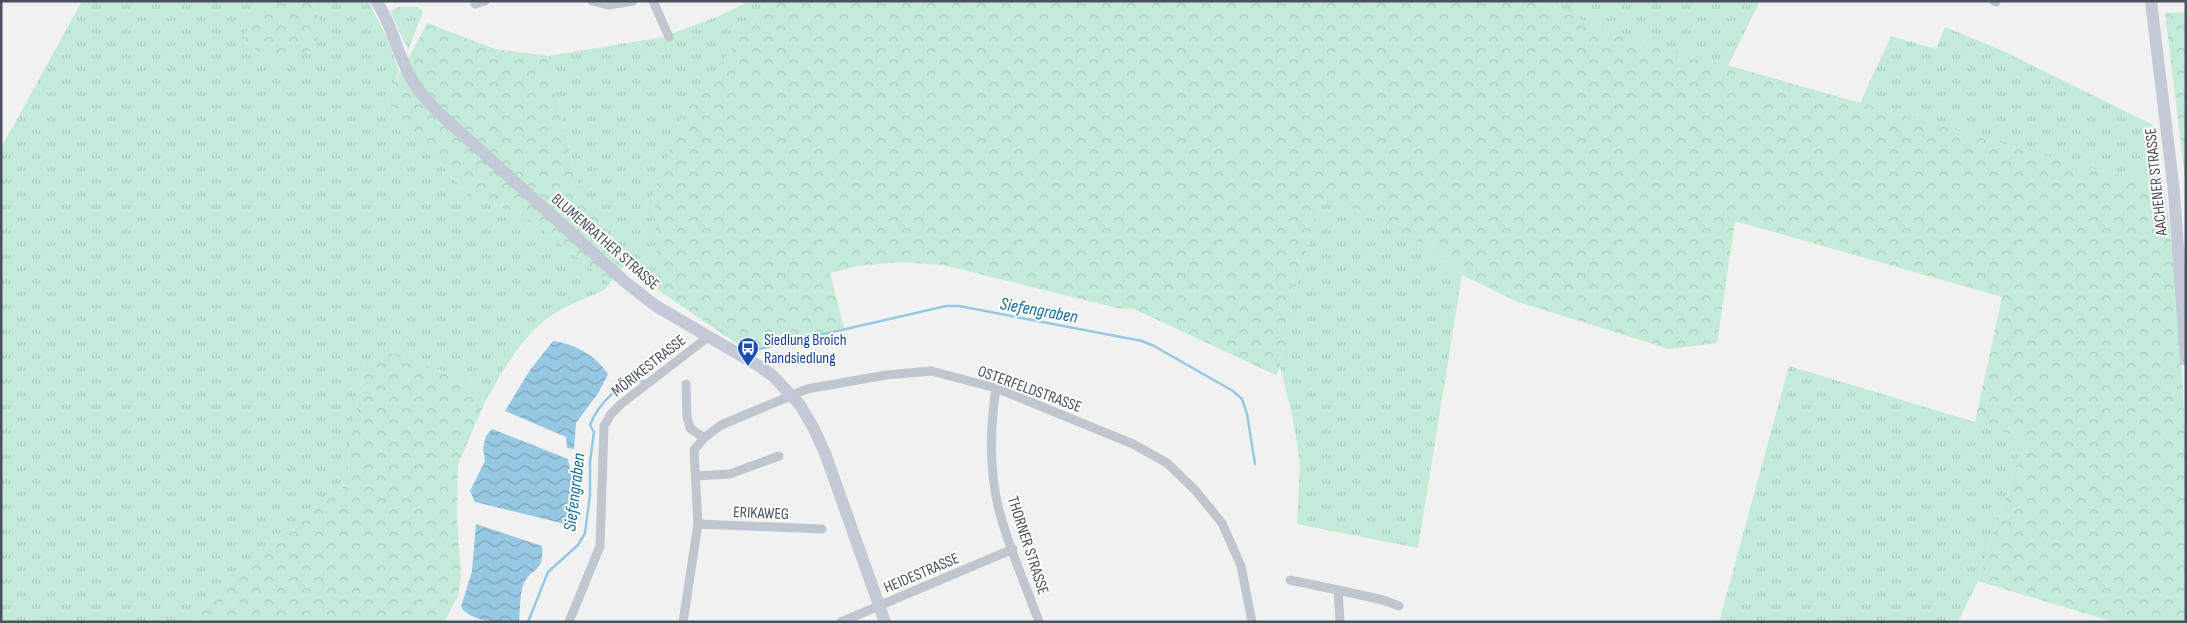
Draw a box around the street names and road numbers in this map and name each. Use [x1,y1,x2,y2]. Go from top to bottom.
street label: AACHENER STRASSE [2141,127,2172,238]
street label: BLUMENRATHER STRASSE [547,190,663,294]
street label: MÖRIKESTRASSE [608,331,690,401]
street label: OSTERFELDSTRASSE [975,362,1084,417]
street label: THORNER STRASSE [1003,494,1052,597]
street label: ERIKAWEG [733,503,789,524]
street label: HEIDESTRASSE [881,549,962,598]

